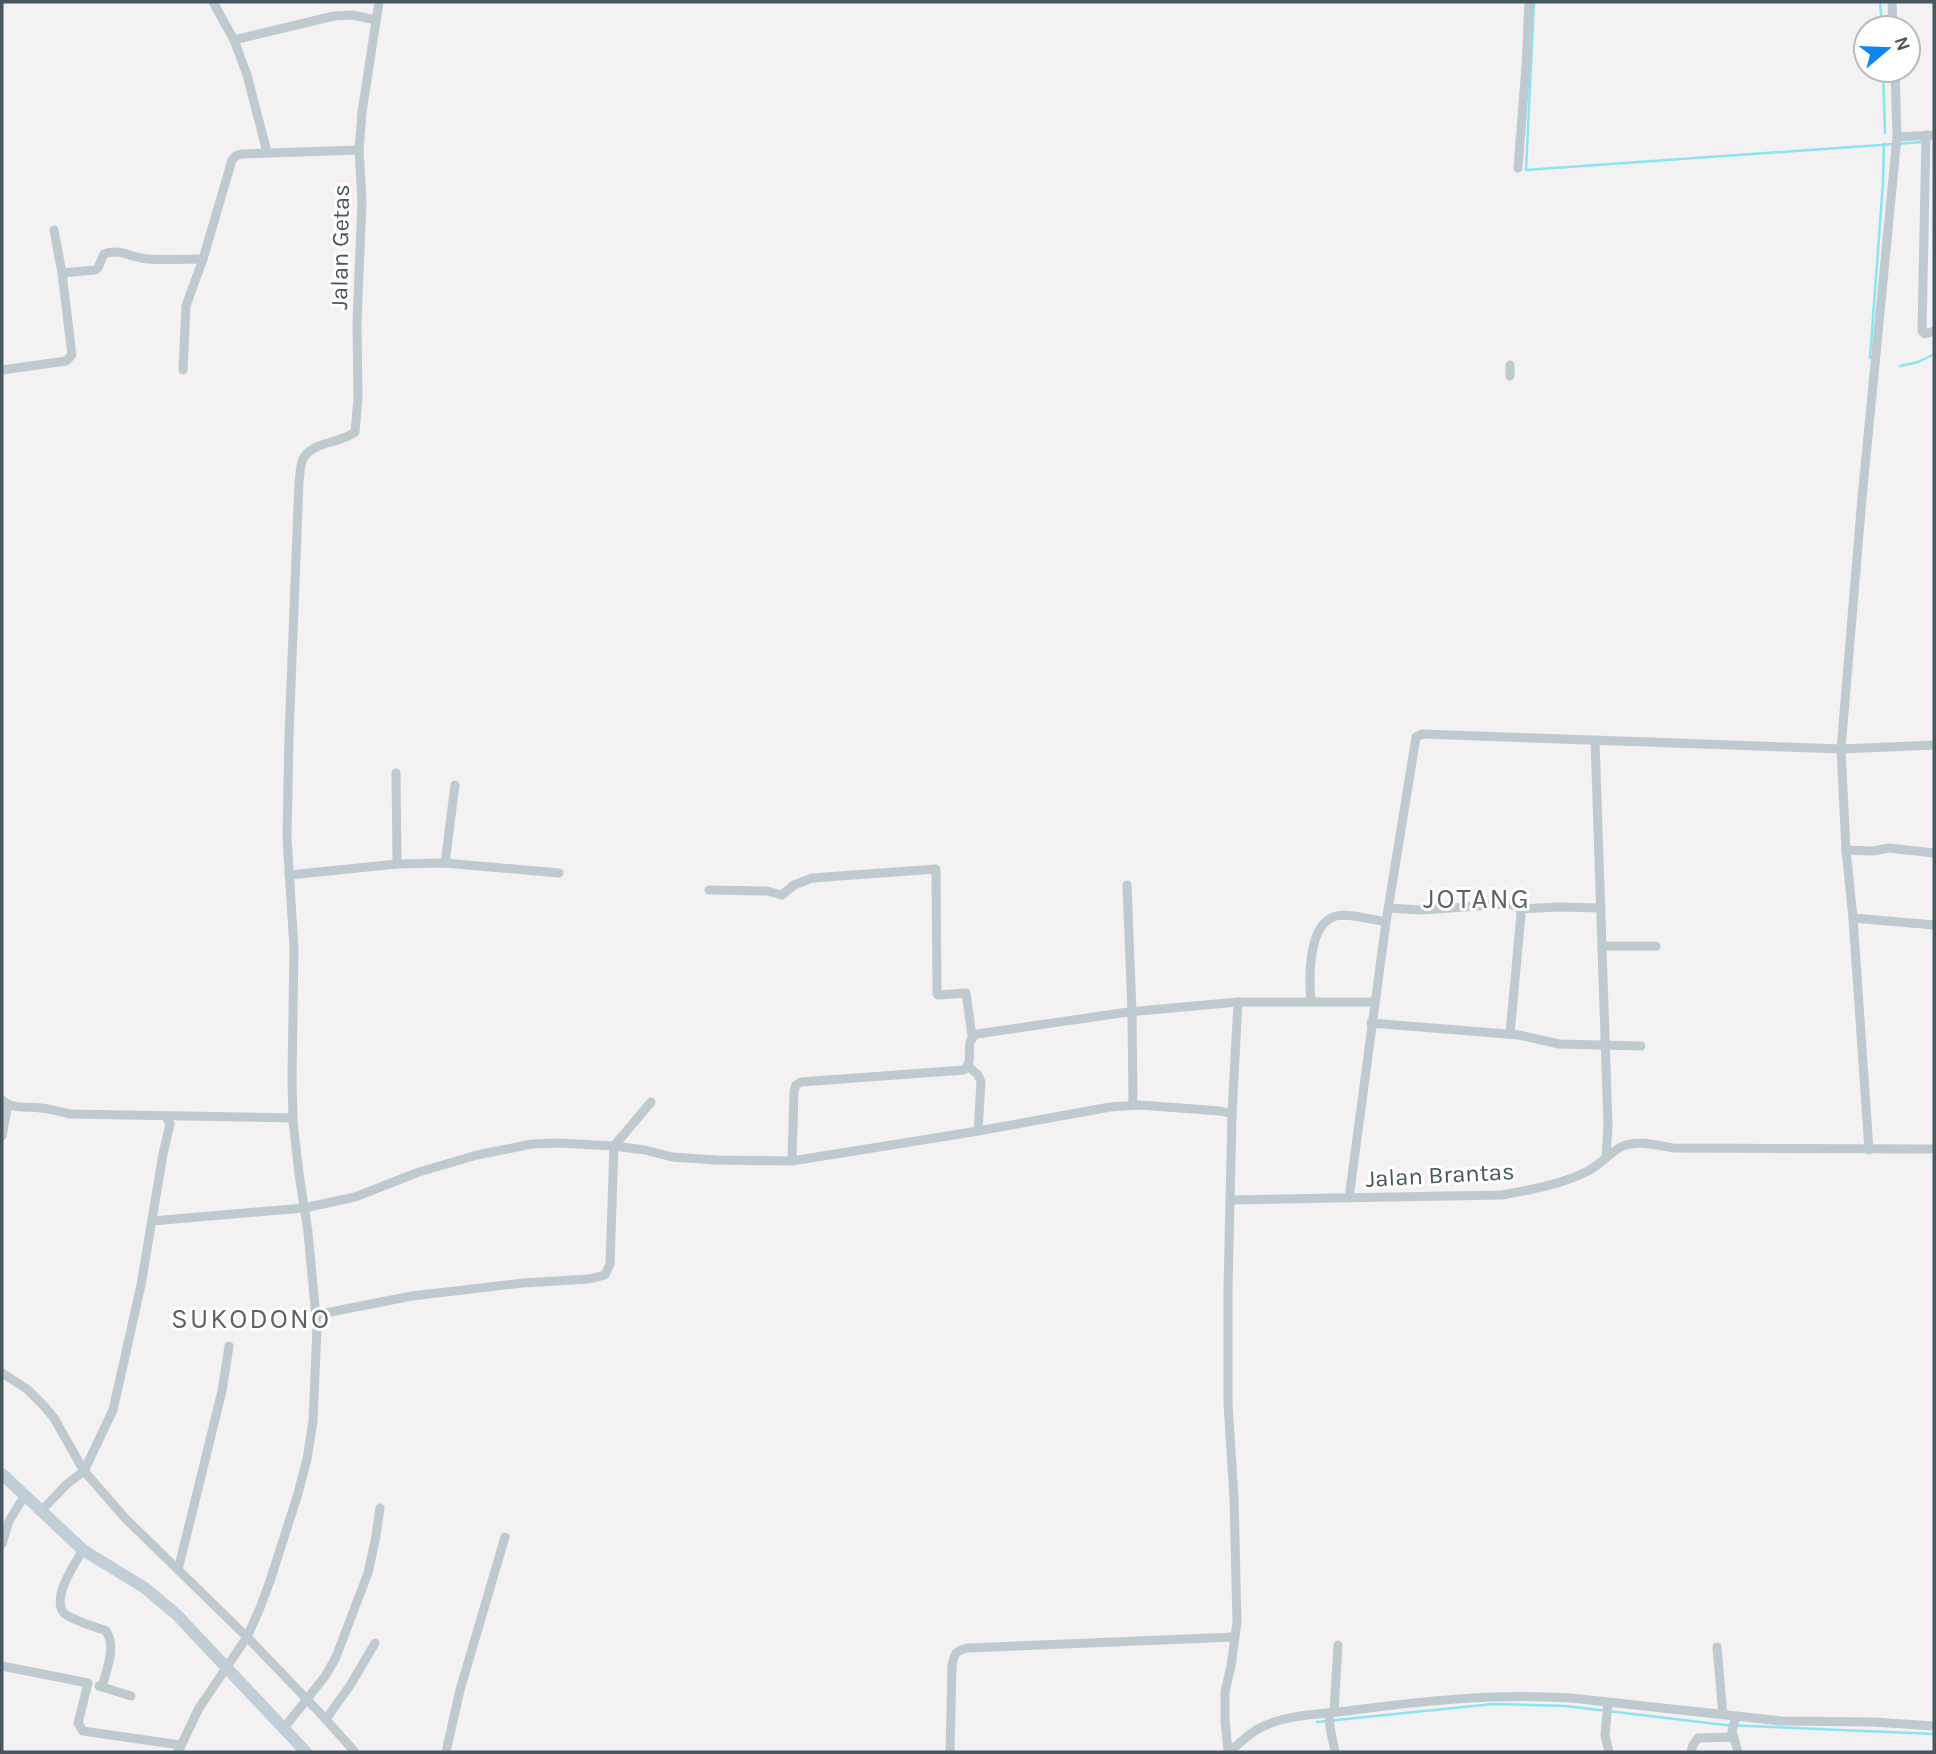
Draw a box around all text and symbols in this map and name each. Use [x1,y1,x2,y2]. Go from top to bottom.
north arrow [1852,14,1922,84]
text: N [1890,34,1915,54]
street label: Jalan Getas [325,184,355,310]
district label: JOTANG [1423,882,1531,915]
street label: Jalan Brantas [1365,1157,1515,1193]
district label: SUKODONO [171,1302,331,1335]

